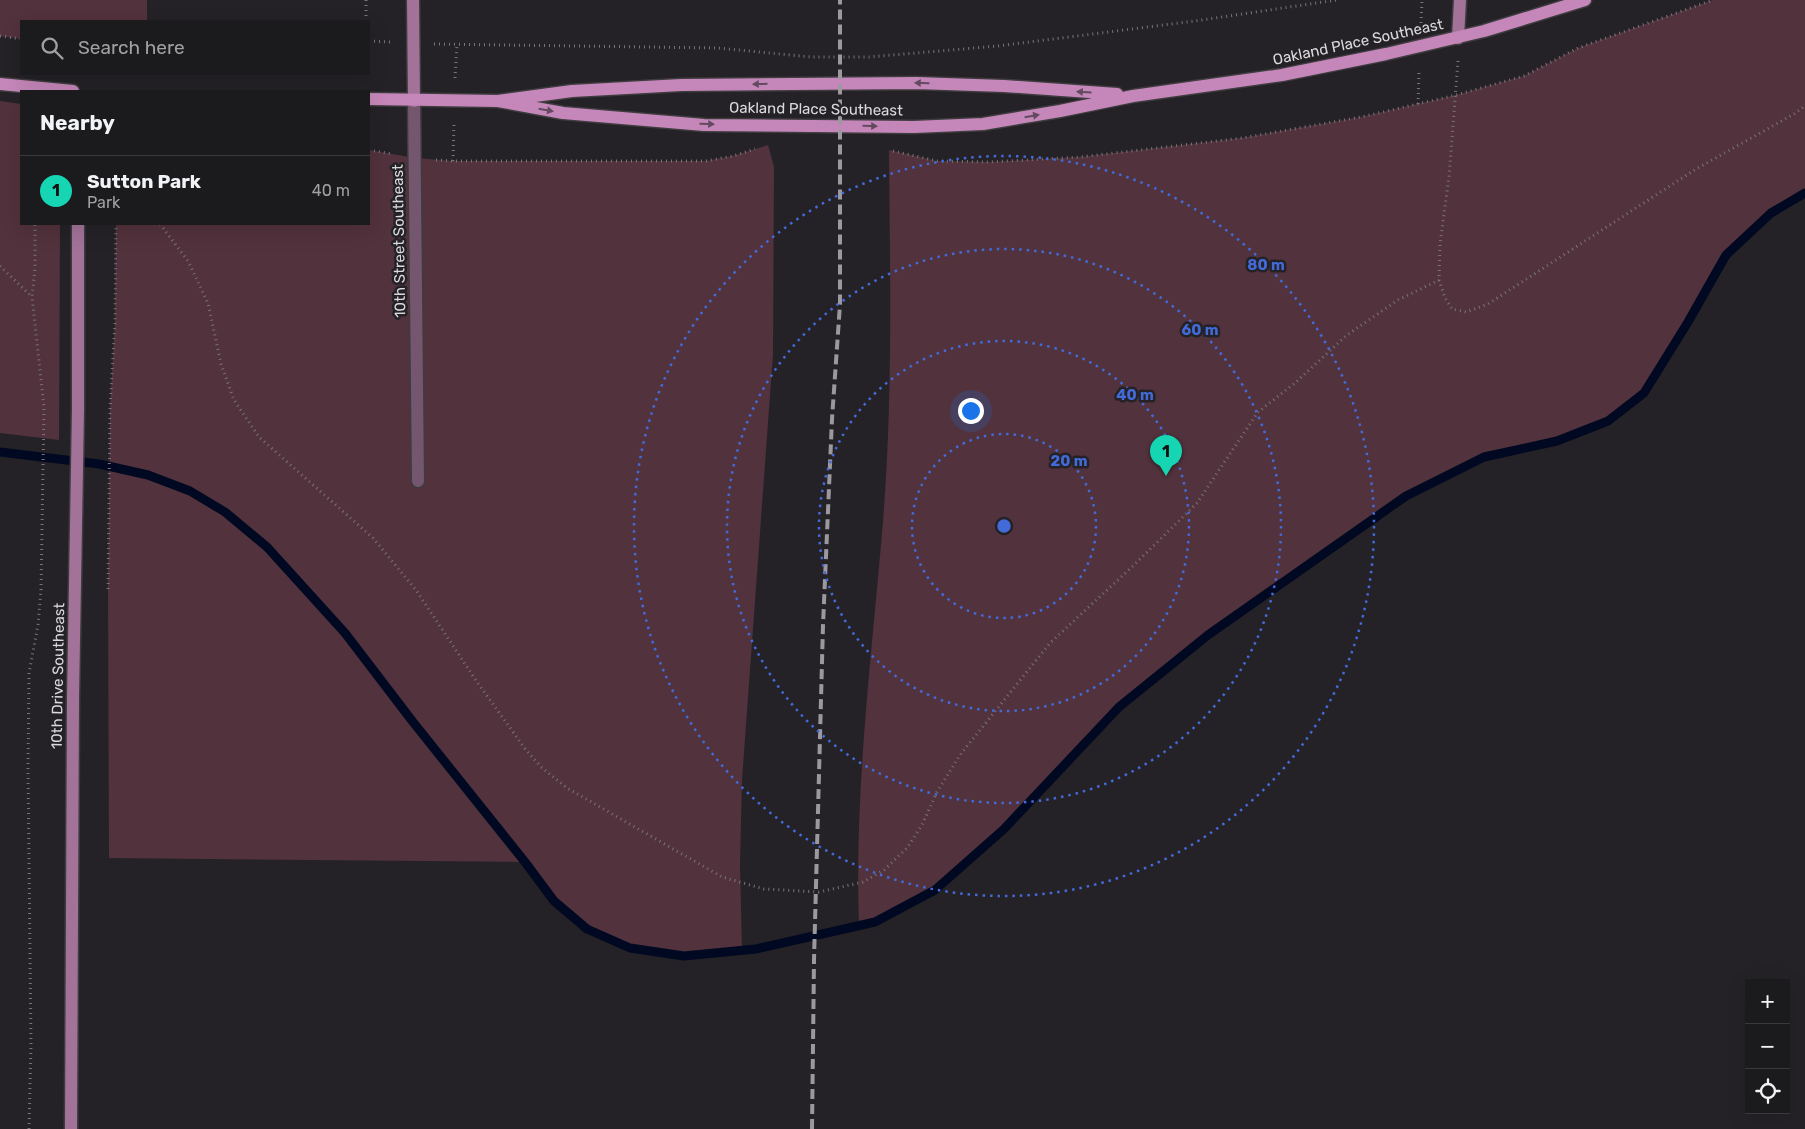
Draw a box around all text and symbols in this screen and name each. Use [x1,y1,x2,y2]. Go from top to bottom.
street label: Oakland Place Southeast [1271,15,1445,69]
search box [20,20,370,75]
icon: search [38,34,66,62]
text: Search here [78,36,185,59]
one-way arrow [914,79,930,87]
one-way arrow [751,81,767,89]
one-way arrow [1076,88,1092,96]
street label: Oakland Place Southeast [729,98,903,120]
one-way arrow [538,107,554,115]
text: Nearby [40,110,115,135]
one-way arrow [1024,112,1040,120]
one-way arrow [700,121,716,129]
one-way arrow [862,122,878,130]
street label: 10th Street Southeast [389,164,409,318]
text: Sutton Park [87,170,201,193]
text: 1 [52,181,60,200]
text: 40 m [312,181,350,200]
text: Park [87,193,120,212]
text: 80 m [1247,256,1285,274]
text: 60 m [1182,321,1218,339]
text: 40 m [1116,386,1154,404]
your location [958,398,984,424]
pin: 1 [1150,435,1182,476]
text: 20 m [1051,452,1087,470]
centre of rings [995,517,1013,535]
street label: 10th Drive Southeast [48,602,68,749]
map controls [1745,979,1790,1114]
button: + [1745,979,1790,1024]
button: − [1745,1024,1790,1069]
button: locate [1745,1069,1790,1114]

